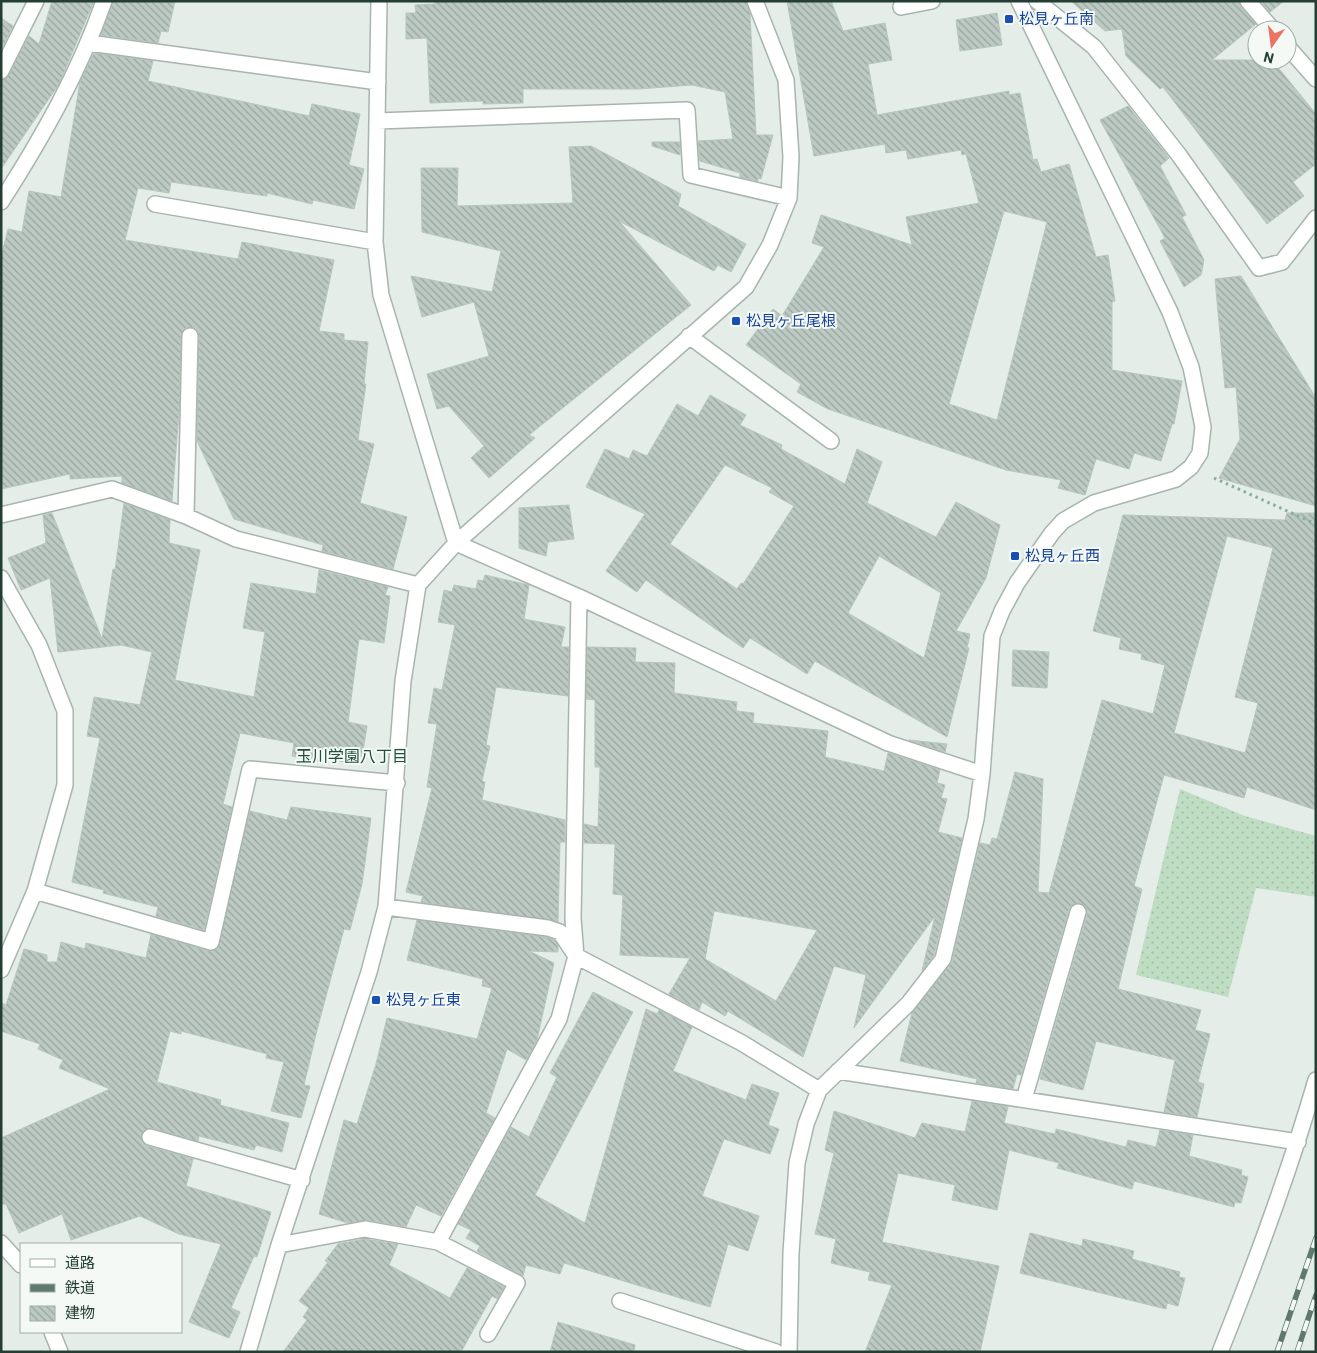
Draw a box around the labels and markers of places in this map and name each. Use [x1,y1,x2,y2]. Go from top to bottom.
place label: 松見ヶ丘南 [1019,10,1094,28]
marker: 松見ヶ丘南 [1003,13,1015,25]
place label: 松見ヶ丘尾根 [746,312,836,330]
marker: 松見ヶ丘尾根 [730,315,742,327]
place label: 松見ヶ丘西 [1025,547,1100,565]
marker: 松見ヶ丘西 [1009,550,1021,562]
place label: 松見ヶ丘東 [386,991,461,1009]
marker: 松見ヶ丘東 [370,994,382,1006]

